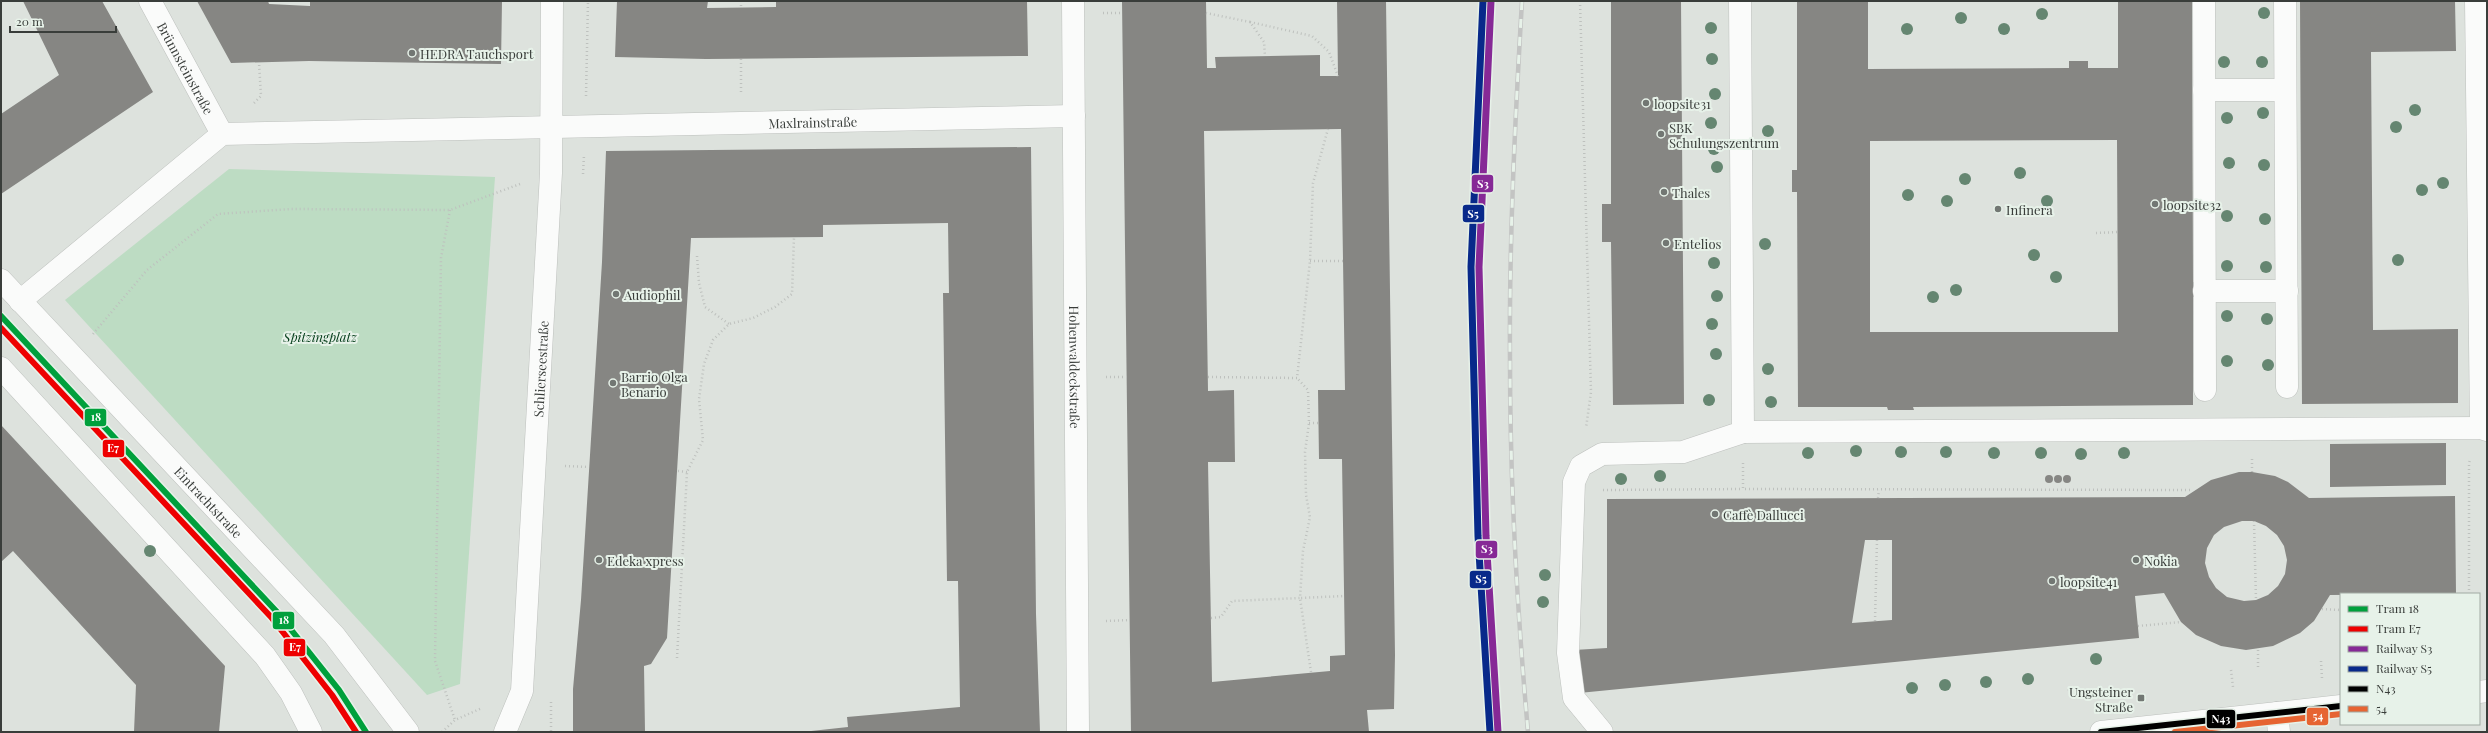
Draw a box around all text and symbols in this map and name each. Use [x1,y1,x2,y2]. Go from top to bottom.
scale bar [10,8,116,34]
text: 20 m [16,13,43,29]
street label: Brünnsteinstraße [154,19,218,117]
place label: HEDRA Tauchsport [420,45,534,62]
marker: HEDRA Tauchsport [407,48,417,58]
place label: loopsite31 [1654,95,1711,112]
marker: loopsite31 [1641,98,1651,108]
street label: Maxlrainstraße [768,112,858,131]
place label: SBK Schulungszentrum [1669,119,1780,151]
marker: SBK Schulungszentrum [1656,129,1666,139]
line badge: S3 [1471,174,1494,193]
text: S3 [1477,176,1489,191]
place label: Thales [1672,184,1710,201]
marker: Thales [1659,187,1669,197]
place label: loopsite32 [2163,196,2221,213]
marker: loopsite32 [2150,199,2160,209]
place label: Infinera [2006,201,2053,218]
line badge: S5 [1462,204,1485,223]
marker: Infinera [1993,204,2003,214]
text: S5 [1467,206,1479,221]
place label: Entelios [1674,235,1722,252]
marker: Entelios [1661,238,1671,248]
place label: Audiophil [623,286,681,303]
marker: Audiophil [611,289,621,299]
street label: Hohenwaldeckstraße [1067,305,1084,429]
street label: Schlierseestraße [529,320,551,418]
park label: Spitzingplatz [282,328,358,345]
place label: Barrio Olga Benario [621,368,688,400]
marker: Barrio Olga Benario [608,378,618,388]
line badge: 18 [84,408,107,427]
text: 18 [91,409,101,424]
line badge: E7 [102,439,125,458]
text: E7 [107,440,119,455]
street label: Eintrachtstraße [171,462,247,541]
place label: Caffè Dallucci [1723,506,1804,523]
marker: Caffè Dallucci [1710,509,1720,519]
line badge: S3 [1475,540,1498,559]
text: S3 [1481,541,1493,556]
place label: Edeka xpress [607,552,684,569]
place label: Nokia [2144,552,2178,569]
marker: Edeka xpress [594,555,604,565]
marker: Nokia [2131,555,2141,565]
line badge: S5 [1469,570,1492,589]
text: S5 [1475,571,1487,586]
place label: loopsite41 [2060,573,2118,590]
marker: loopsite41 [2047,576,2057,586]
legend [2340,593,2480,725]
text: Tram 18 [2376,600,2419,616]
line badge: 18 [272,611,295,630]
text: 18 [279,612,289,627]
text: Tram E7 [2376,620,2421,636]
line badge: E7 [283,638,306,657]
text: E7 [289,639,301,654]
text: Railway S3 [2376,640,2432,656]
text: Railway S5 [2376,660,2432,676]
text: N43 [2376,680,2396,696]
place label: Ungsteiner Straße [2069,683,2133,715]
marker: Ungsteiner Straße [2136,693,2146,703]
text: 54 [2376,700,2387,716]
line badge: 54 [2306,707,2329,726]
text: 54 [2313,708,2324,723]
line badge: N43 [2206,709,2236,729]
text: N43 [2212,711,2230,726]

